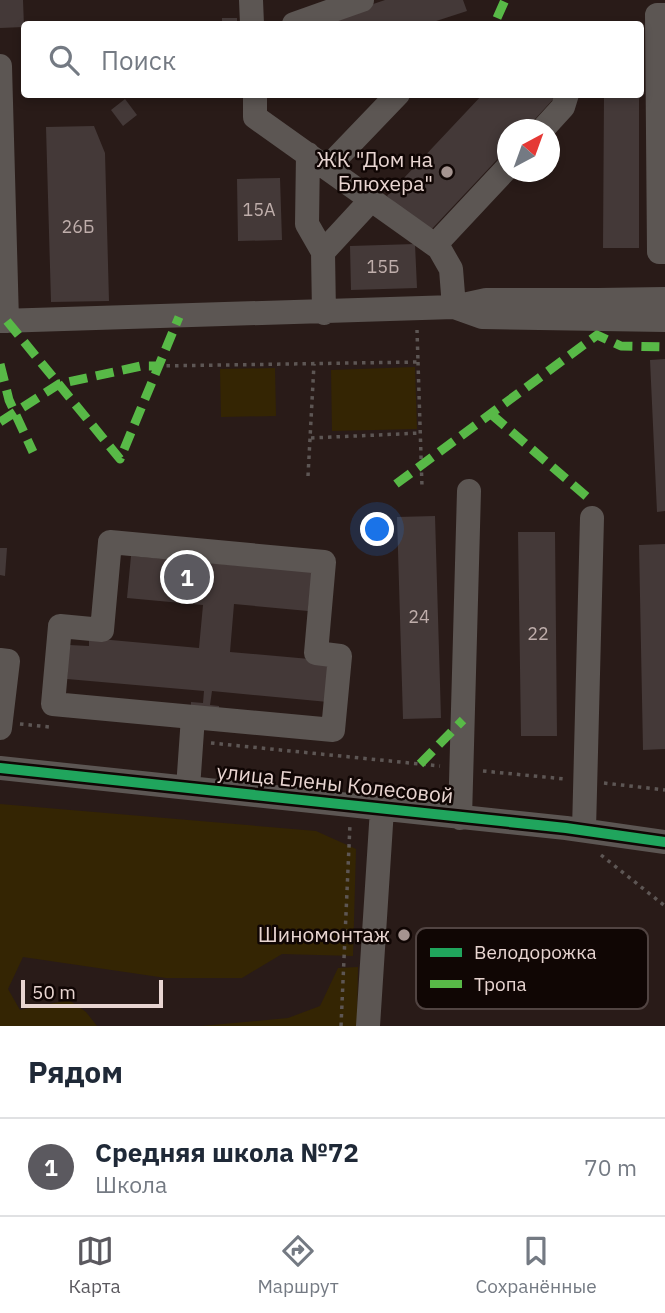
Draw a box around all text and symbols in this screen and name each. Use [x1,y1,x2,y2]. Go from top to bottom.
search box [21,21,644,98]
icon: search [45,41,83,79]
text: Поиск [101,43,176,77]
north arrow [497,119,560,182]
place label: ЖК "Дом на Блюхера" [316,145,433,197]
marker: ЖК "Дом на Блюхера" [439,164,455,180]
house number: 15А [242,198,276,221]
house number: 26Б [61,215,95,238]
house number: 15Б [366,255,400,278]
your location [360,512,394,546]
pin: 1 [164,551,210,603]
house number: 24 [408,605,430,628]
house number: 22 [527,622,549,645]
street label: улица Елены Колесовой [215,757,455,809]
place label: Шиномонтаж [258,920,390,948]
marker: Шиномонтаж [396,927,412,943]
legend [416,928,648,1009]
text: Велодорожка [474,940,597,964]
text: Тропа [474,972,527,996]
scale bar [21,977,163,1009]
text: 50 m [32,980,76,1004]
text: Рядом [28,1052,123,1091]
text: Средняя школа №72 [95,1135,359,1169]
text: 1 [44,1152,58,1182]
text: 70 m [584,1152,637,1182]
text: Школа [95,1169,167,1199]
tab: Карта [68,1232,121,1298]
tab: Маршрут [257,1232,339,1298]
tab: Сохранённые [475,1232,597,1298]

